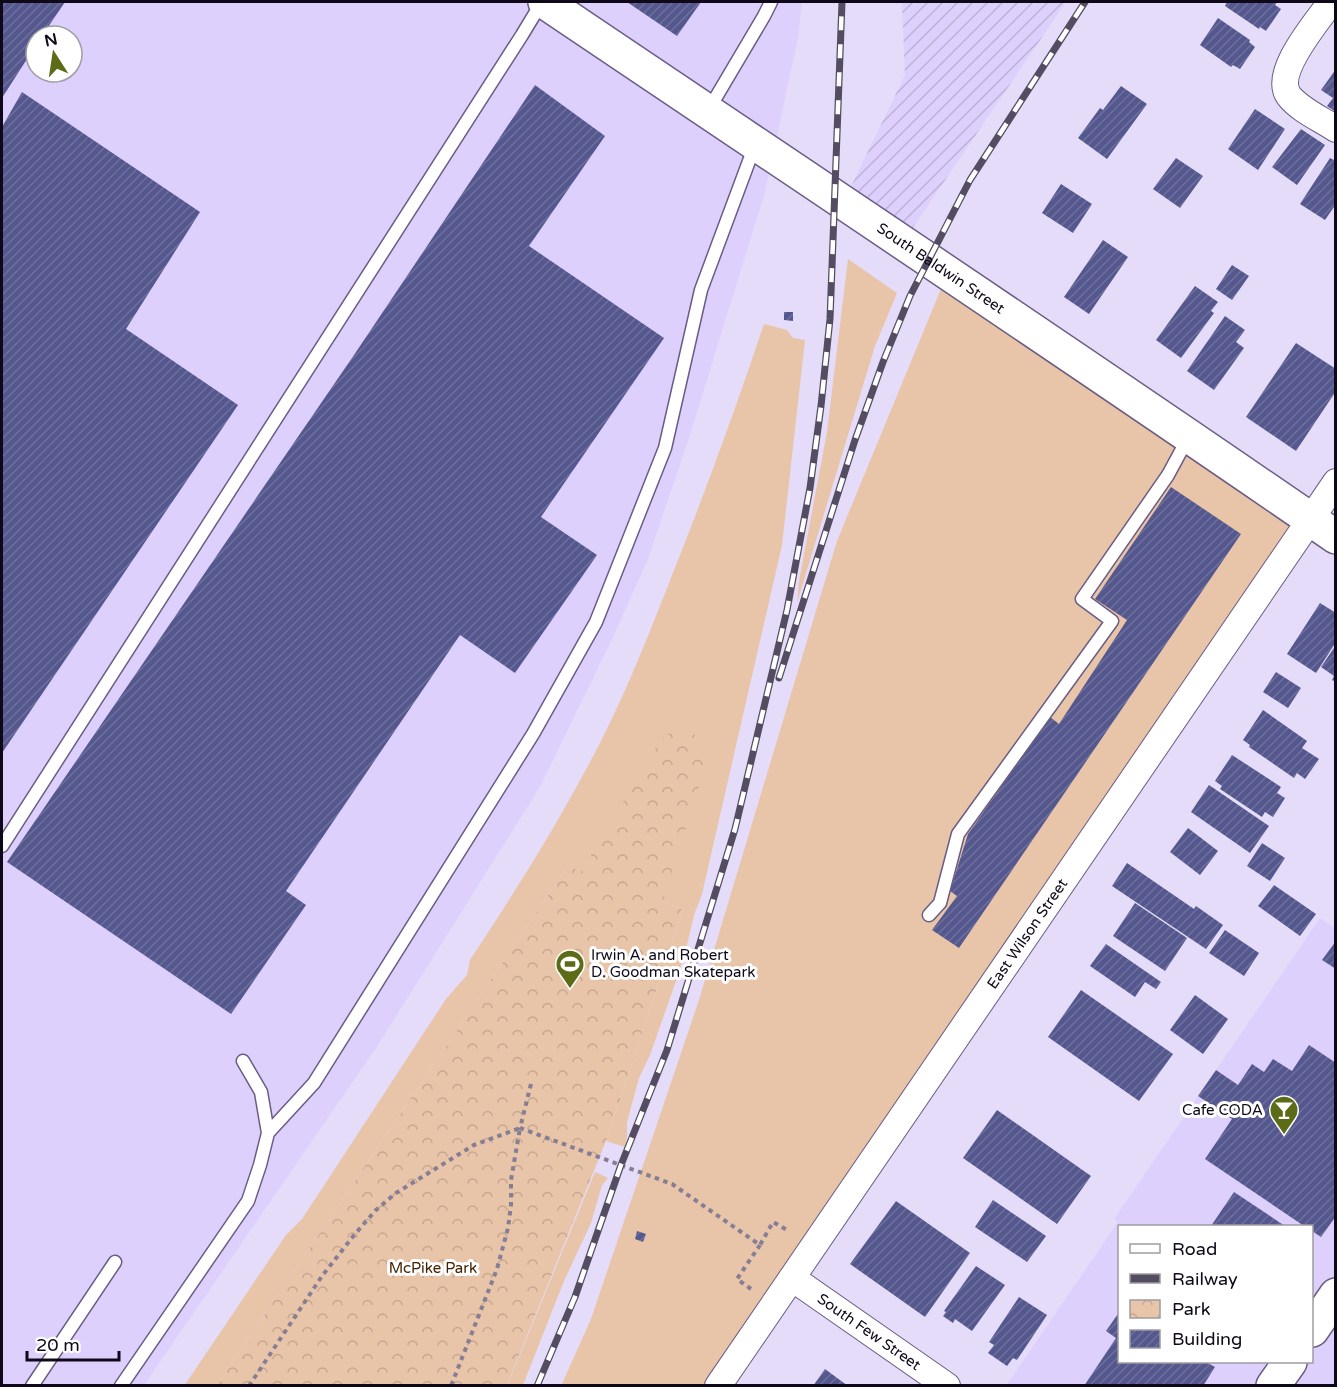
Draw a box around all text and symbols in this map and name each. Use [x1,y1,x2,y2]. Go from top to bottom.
north arrow [24,24,84,84]
text: N [43,29,59,51]
street label: South Baldwin Street [874,219,1008,318]
street label: East Wilson Street [983,875,1071,992]
place label: Irwin A. and Robert D. Goodman Skatepark [591,946,755,981]
sports icon: Irwin A. and Robert D. Goodman Skatepark [554,948,586,990]
bar icon: Cafe CODA [1268,1094,1300,1136]
place label: Cafe CODA [1182,1101,1263,1119]
legend [1118,1225,1313,1363]
text: Road [1172,1238,1217,1260]
park label: McPike Park [389,1259,477,1277]
text: Railway [1172,1268,1238,1290]
street label: South Few Street [814,1289,925,1374]
text: Park [1172,1298,1211,1320]
scale bar [27,1324,118,1362]
text: Building [1172,1328,1242,1350]
text: 20 m [36,1334,80,1356]

